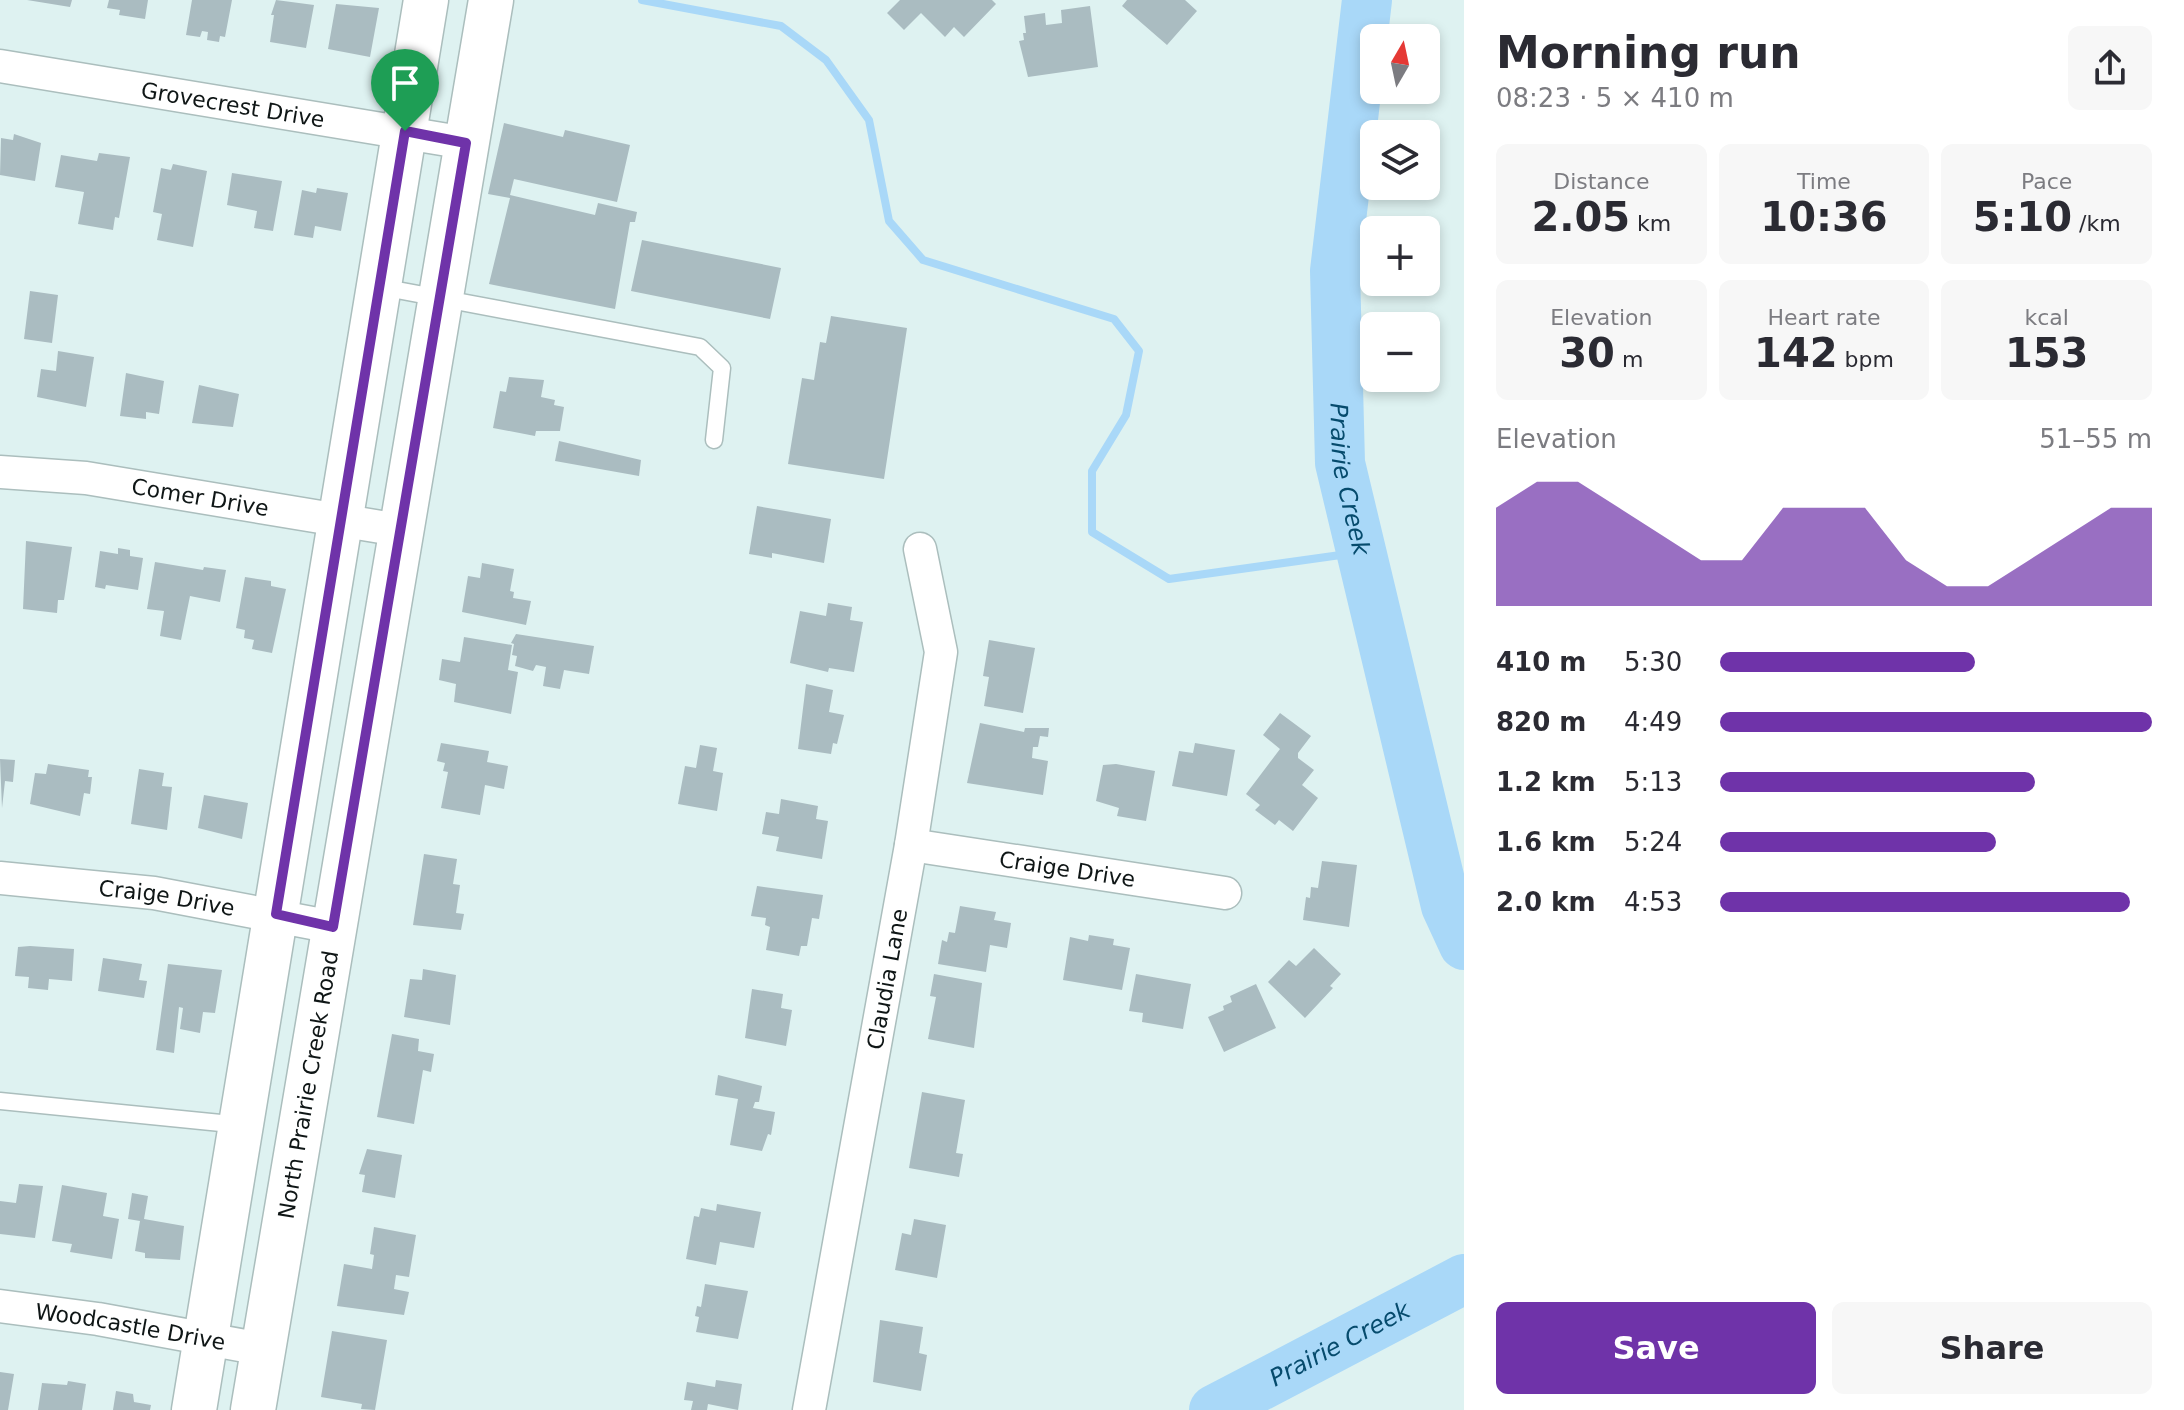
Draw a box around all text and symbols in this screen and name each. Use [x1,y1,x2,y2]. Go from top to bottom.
north arrow [1360,24,1440,104]
map controls [1360,24,1440,392]
button: share [2068,26,2152,110]
text: Morning run [1496,27,1801,78]
pin [371,49,439,131]
icon: arrive [383,61,427,105]
street label: Grovecrest Drive [139,77,326,132]
text: 08:23 · 5 × 410 m [1496,83,1734,113]
button: layers [1360,120,1440,200]
text: Distance [1553,169,1649,194]
text: Time [1797,169,1851,194]
text: Pace [2021,169,2072,194]
text: 2.05 [1531,194,1630,240]
text: 10:36 [1760,194,1888,240]
text: 5:10 [1973,194,2072,240]
text: km [1630,211,1671,236]
text: /km [2072,211,2121,236]
button: + [1360,216,1440,296]
text: Elevation [1550,305,1652,330]
text: Heart rate [1768,305,1880,330]
text: kcal [2024,305,2069,330]
button: − [1360,312,1440,392]
text: 30 [1559,330,1615,376]
text: 142 [1754,330,1838,376]
text: 153 [2005,330,2088,376]
text: m [1615,347,1643,372]
text: bpm [1838,347,1894,372]
water label: Prairie Creek [1324,402,1376,559]
text: Elevation [1496,424,1617,454]
text: 51–55 m [2039,424,2152,454]
street label: Comer Drive [130,473,271,521]
text: 410 m [1496,647,1586,677]
text: 5:30 [1624,647,1682,677]
text: 820 m [1496,707,1586,737]
text: 4:49 [1624,707,1682,737]
text: 1.2 km [1496,767,1596,797]
text: 5:13 [1624,767,1682,797]
text: 1.6 km [1496,827,1596,857]
text: 5:24 [1624,827,1682,857]
street label: Craige Drive [997,846,1137,892]
street label: Craige Drive [98,875,237,921]
text: 2.0 km [1496,887,1596,917]
text: 4:53 [1624,887,1682,917]
street label: Claudia Lane [862,906,912,1051]
street label: North Prairie Creek Road [273,948,343,1221]
water label: Prairie Creek [1265,1295,1416,1392]
street label: Woodcastle Drive [34,1298,228,1355]
button: Save [1496,1302,1816,1394]
button: Share [1832,1302,2152,1394]

